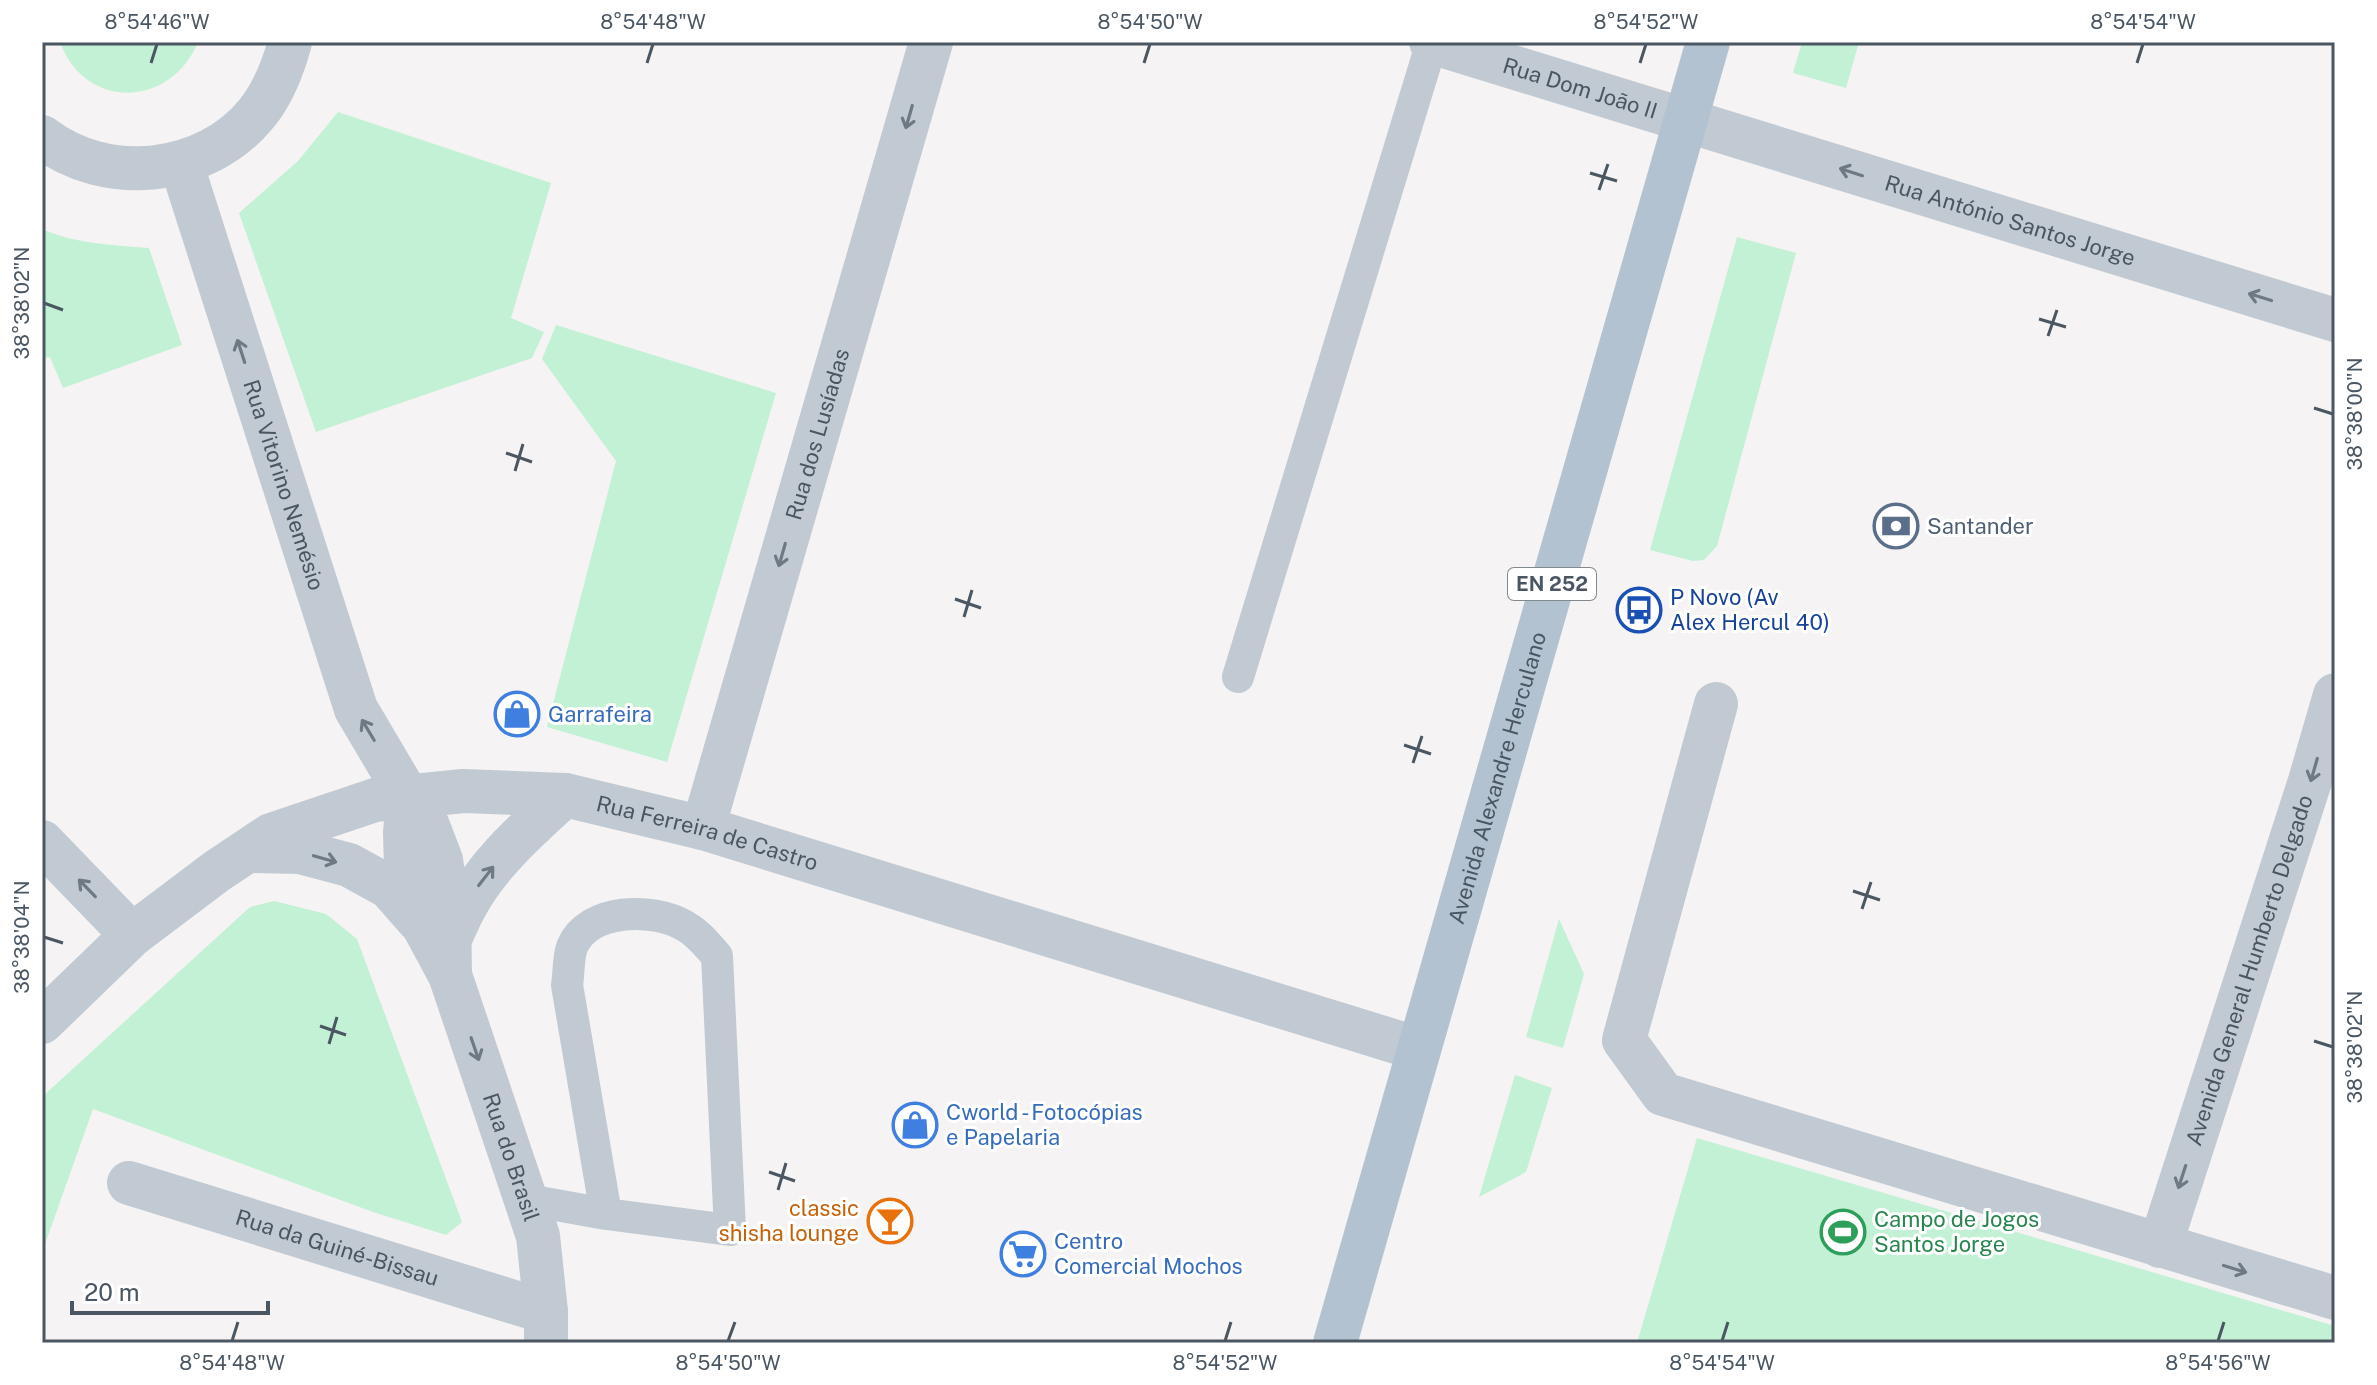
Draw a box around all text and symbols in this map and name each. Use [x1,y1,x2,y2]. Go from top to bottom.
text: 8°54'46"W [104,10,210,34]
text: 8°54'48"W [600,10,706,34]
text: 8°54'50"W [1097,10,1203,34]
text: 8°54'52"W [1594,10,1698,34]
text: 8°54'54"W [2090,10,2196,34]
street label: Rua Dom João II [1500,52,1661,124]
one-way arrow [901,103,916,129]
one-way arrow [1839,164,1864,178]
street label: Rua António Santos Jorge [1882,169,2139,271]
text: 38°38'02"N [10,247,34,359]
one-way arrow [2248,289,2274,304]
one-way arrow [233,338,248,364]
street label: Rua dos Lusíadas [780,346,854,523]
text: 38°38'00"N [2343,358,2367,471]
street label: Rua Vitorino Nemésio [238,376,330,593]
bank icon: Santander [1872,502,1920,550]
place label: Santander [1927,513,2034,539]
one-way arrow [774,541,789,567]
road number: EN 252 [1508,568,1596,600]
place label: P Novo (Av Alex Hercul 40) [1670,584,1830,635]
bus stop icon: P Novo (Av Alex Hercul 40) [1615,586,1663,634]
street label: Avenida Alexandre Herculano [1443,629,1551,927]
shop icon: Garrafeira [493,690,541,738]
place label: Garrafeira [548,701,652,727]
one-way arrow [360,718,375,742]
one-way arrow [2305,756,2320,782]
street label: Rua Ferreira de Castro [594,790,821,876]
street label: Avenida General Humberto Delgado [2180,791,2318,1149]
one-way arrow [311,852,337,867]
one-way arrow [478,865,495,887]
one-way arrow [78,879,97,898]
text: 38°38'04"N [10,880,34,994]
text: 38°38'02"N [2343,991,2367,1103]
one-way arrow [469,1036,483,1061]
street label: Rua do Brasil [478,1089,545,1225]
place label: Cworld - Fotocópias e Papelaria [946,1099,1143,1150]
shop icon: Cworld - Fotocópias e Papelaria [891,1101,939,1149]
one-way arrow [2174,1164,2189,1189]
place label: classic shisha lounge [719,1195,859,1246]
bar icon: classic shisha lounge [866,1197,914,1245]
street label: Rua da Guiné-Bissau [233,1204,442,1291]
place label: Campo de Jogos Santos Jorge [1874,1206,2039,1257]
sports icon: Campo de Jogos Santos Jorge [1819,1208,1867,1256]
place label: Centro Comercial Mochos [1054,1228,1243,1279]
supermarket icon: Centro Comercial Mochos [999,1230,1047,1278]
one-way arrow [2221,1262,2247,1277]
scale bar [72,1265,268,1315]
text: 20 m [84,1278,140,1306]
text: 8°54'48"W [179,1351,285,1375]
text: 8°54'50"W [675,1351,781,1375]
text: 8°54'52"W [1173,1351,1277,1375]
text: 8°54'54"W [1669,1351,1775,1375]
text: 8°54'56"W [2165,1351,2271,1375]

